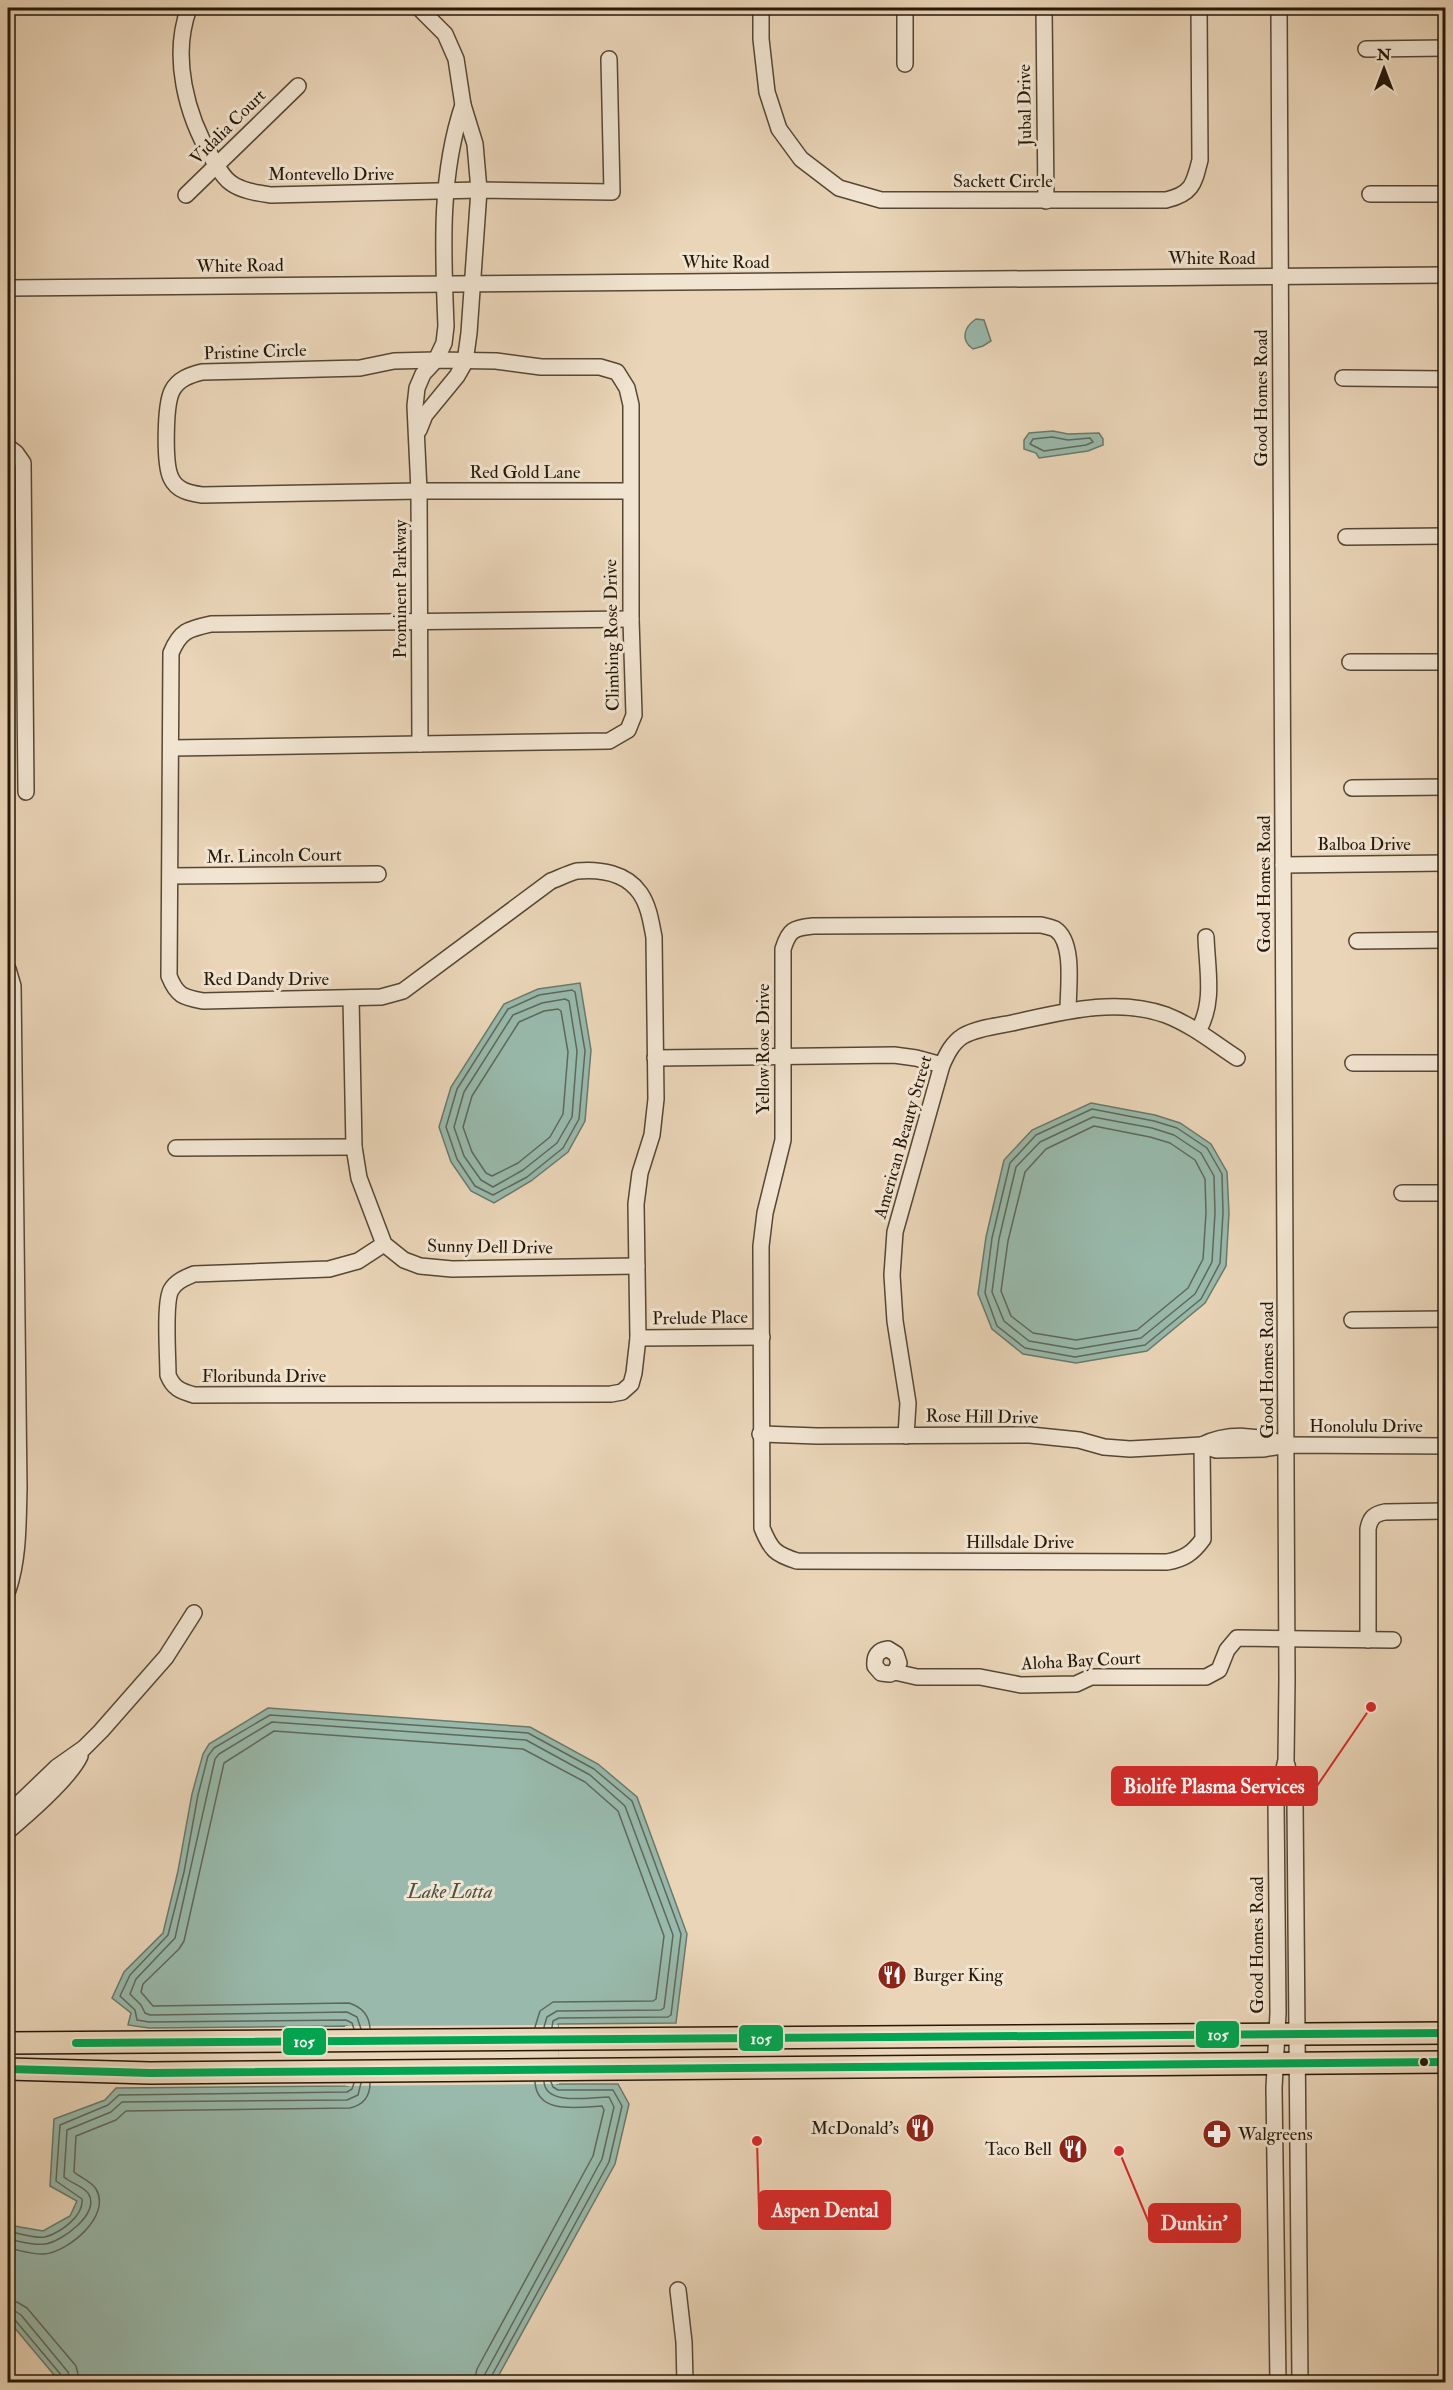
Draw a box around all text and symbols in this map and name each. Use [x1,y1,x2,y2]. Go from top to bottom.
north arrow [1354,39,1414,99]
text: N [1376,45,1392,65]
street label: Jubal Drive [1013,63,1037,147]
street label: Vidalia Court [185,84,271,170]
street label: Montevello Drive [268,163,395,186]
street label: Sackett Circle [953,170,1053,193]
street label: White Road [1167,247,1256,270]
street label: White Road [681,251,770,274]
street label: White Road [195,254,284,278]
street label: Good Homes Road [1250,329,1273,467]
street label: Pristine Circle [203,339,307,365]
street label: Red Gold Lane [469,461,581,484]
street label: Prominent Parkway [389,519,412,658]
street label: Climbing Rose Drive [599,558,625,711]
street label: Good Homes Road [1253,815,1276,953]
street label: Balboa Drive [1317,833,1411,856]
street label: Mr. Lincoln Court [206,843,342,869]
street label: Red Dandy Drive [203,968,329,991]
street label: Yellow Rose Drive [752,983,775,1114]
street label: American Beauty Street [868,1052,937,1222]
street label: Sunny Dell Drive [427,1234,554,1260]
street label: Good Homes Road [1256,1301,1279,1439]
street label: Prelude Place [652,1306,749,1330]
street label: Floribunda Drive [202,1365,327,1388]
street label: Rose Hill Drive [925,1405,1039,1429]
street label: Honolulu Drive [1309,1415,1423,1438]
street label: Hillsdale Drive [966,1531,1075,1554]
street label: Aloha Bay Court [1020,1646,1141,1676]
callout: Biolife Plasma Services [1112,1767,1317,1805]
text: Biolife Plasma Services [1123,1774,1305,1799]
street label: Good Homes Road [1246,1876,1269,2014]
water label: Lake Lotta [406,1879,493,1904]
restaurant icon: Burger King [876,1959,908,1991]
place label: Burger King [913,1964,1004,1987]
line badge: 105 [1195,2020,1240,2049]
line badge: 105 [738,2024,784,2052]
text: 105 [1208,2025,1229,2045]
line badge: 105 [282,2027,327,2056]
text: 105 [751,2029,772,2049]
text: 105 [294,2032,315,2052]
unlabelled marker [1418,2056,1430,2068]
restaurant icon: McDonald's [904,2112,936,2144]
place label: McDonald's [811,2117,899,2140]
pharmacy icon: Walgreens [1201,2118,1233,2150]
place label: Walgreens [1237,2123,1313,2146]
restaurant icon: Taco Bell [1057,2133,1089,2165]
place label: Taco Bell [985,2138,1052,2161]
callout: Aspen Dental [759,2191,890,2229]
text: Aspen Dental [770,2198,879,2224]
callout: Dunkin' [1149,2204,1240,2242]
text: Dunkin' [1160,2211,1229,2236]

